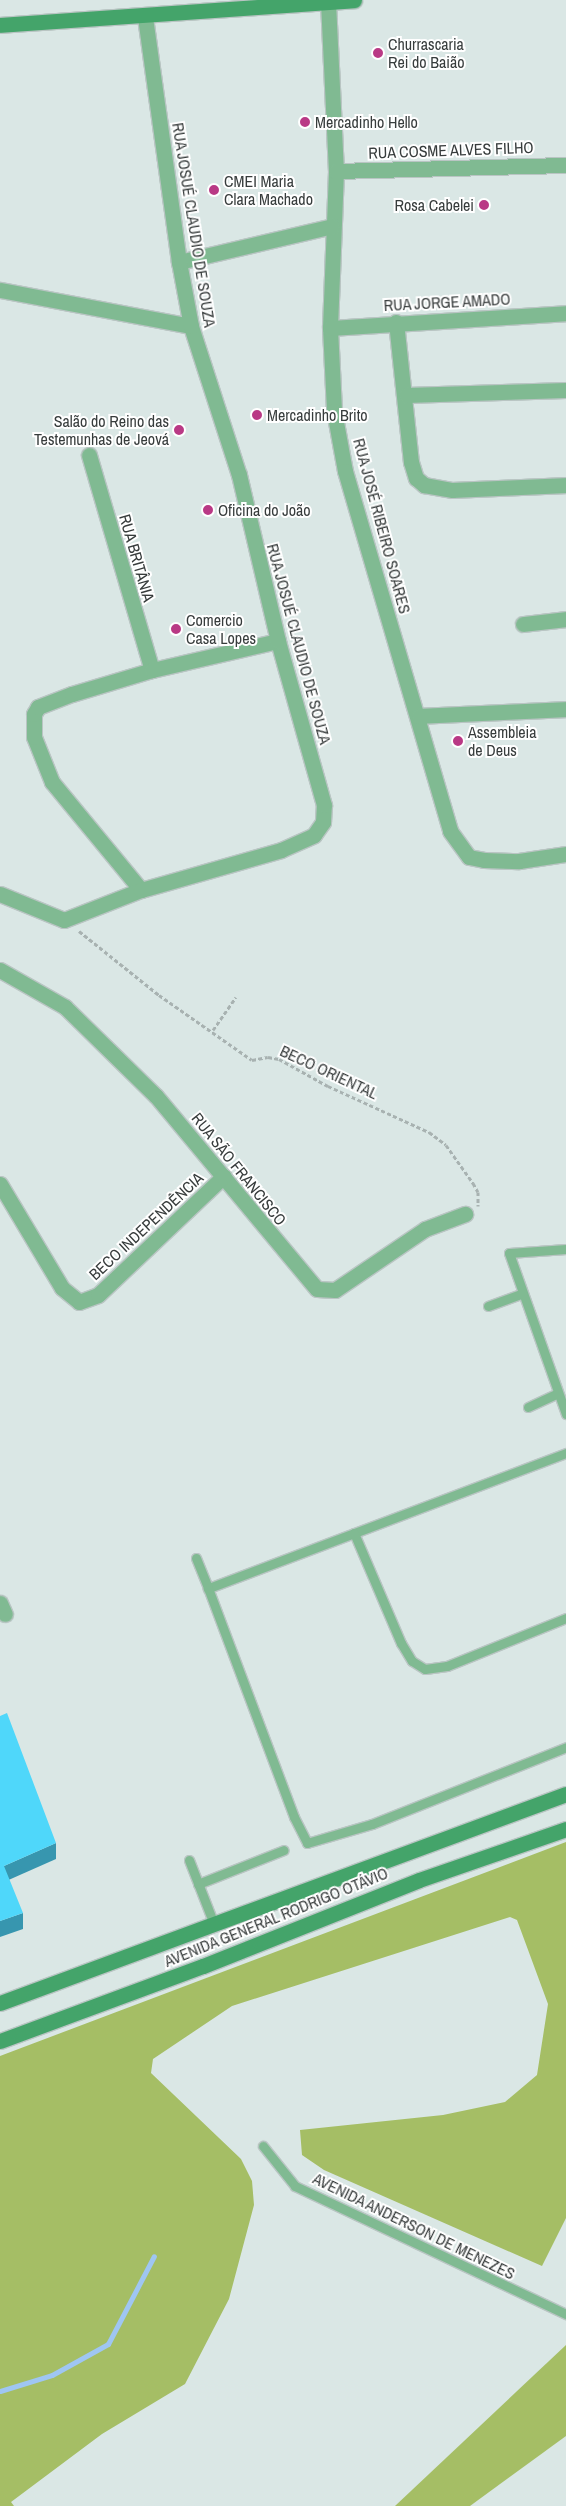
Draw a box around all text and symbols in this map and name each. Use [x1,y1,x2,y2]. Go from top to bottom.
place label: Churrascaria Rei do Baião [388,34,465,72]
marker: Churrascaria Rei do Baião [372,47,384,59]
place label: Mercadinho Hello [315,112,418,132]
marker: Mercadinho Hello [299,116,311,128]
street label: RUA JOSUÉ CLAUDIO DE SOUZA [168,121,220,329]
street label: RUA COSME ALVES FILHO [367,137,535,163]
place label: CMEI Maria Clara Machado [224,171,313,209]
marker: CMEI Maria Clara Machado [208,184,220,196]
place label: Rosa Cabelei [395,195,474,215]
marker: Rosa Cabelei [478,199,490,211]
street label: RUA JORGE AMADO [382,289,512,315]
place label: Mercadinho Brito [267,405,368,425]
marker: Mercadinho Brito [251,409,263,421]
place label: Salão do Reino das Testemunhas de Jeová [34,411,169,449]
marker: Salão do Reino das Testemunhas de Jeová [173,424,185,436]
street label: RUA JOSÉ RIBEIRO SOARES [349,436,415,616]
place label: Oficina do João [218,500,311,520]
marker: Oficina do João [202,504,214,516]
street label: RUA BRITÂNIA [115,512,159,604]
street label: RUA JOSUÉ CLAUDIO DE SOUZA [263,541,335,747]
place label: Comercio Casa Lopes [186,610,256,648]
marker: Comercio Casa Lopes [170,623,182,635]
place label: Assembleia de Deus [468,722,537,760]
marker: Assembleia de Deus [452,735,464,747]
street label: BECO ORIENTAL [277,1041,381,1103]
street label: RUA SÃO FRANCISCO [187,1109,291,1229]
street label: BECO INDEPENDÊNCIA [85,1168,207,1284]
street label: AVENIDA GENERAL RODRIGO OTÁVIO [161,1863,391,1971]
street label: AVENIDA ANDERSON DE MENEZES [309,2168,519,2284]

